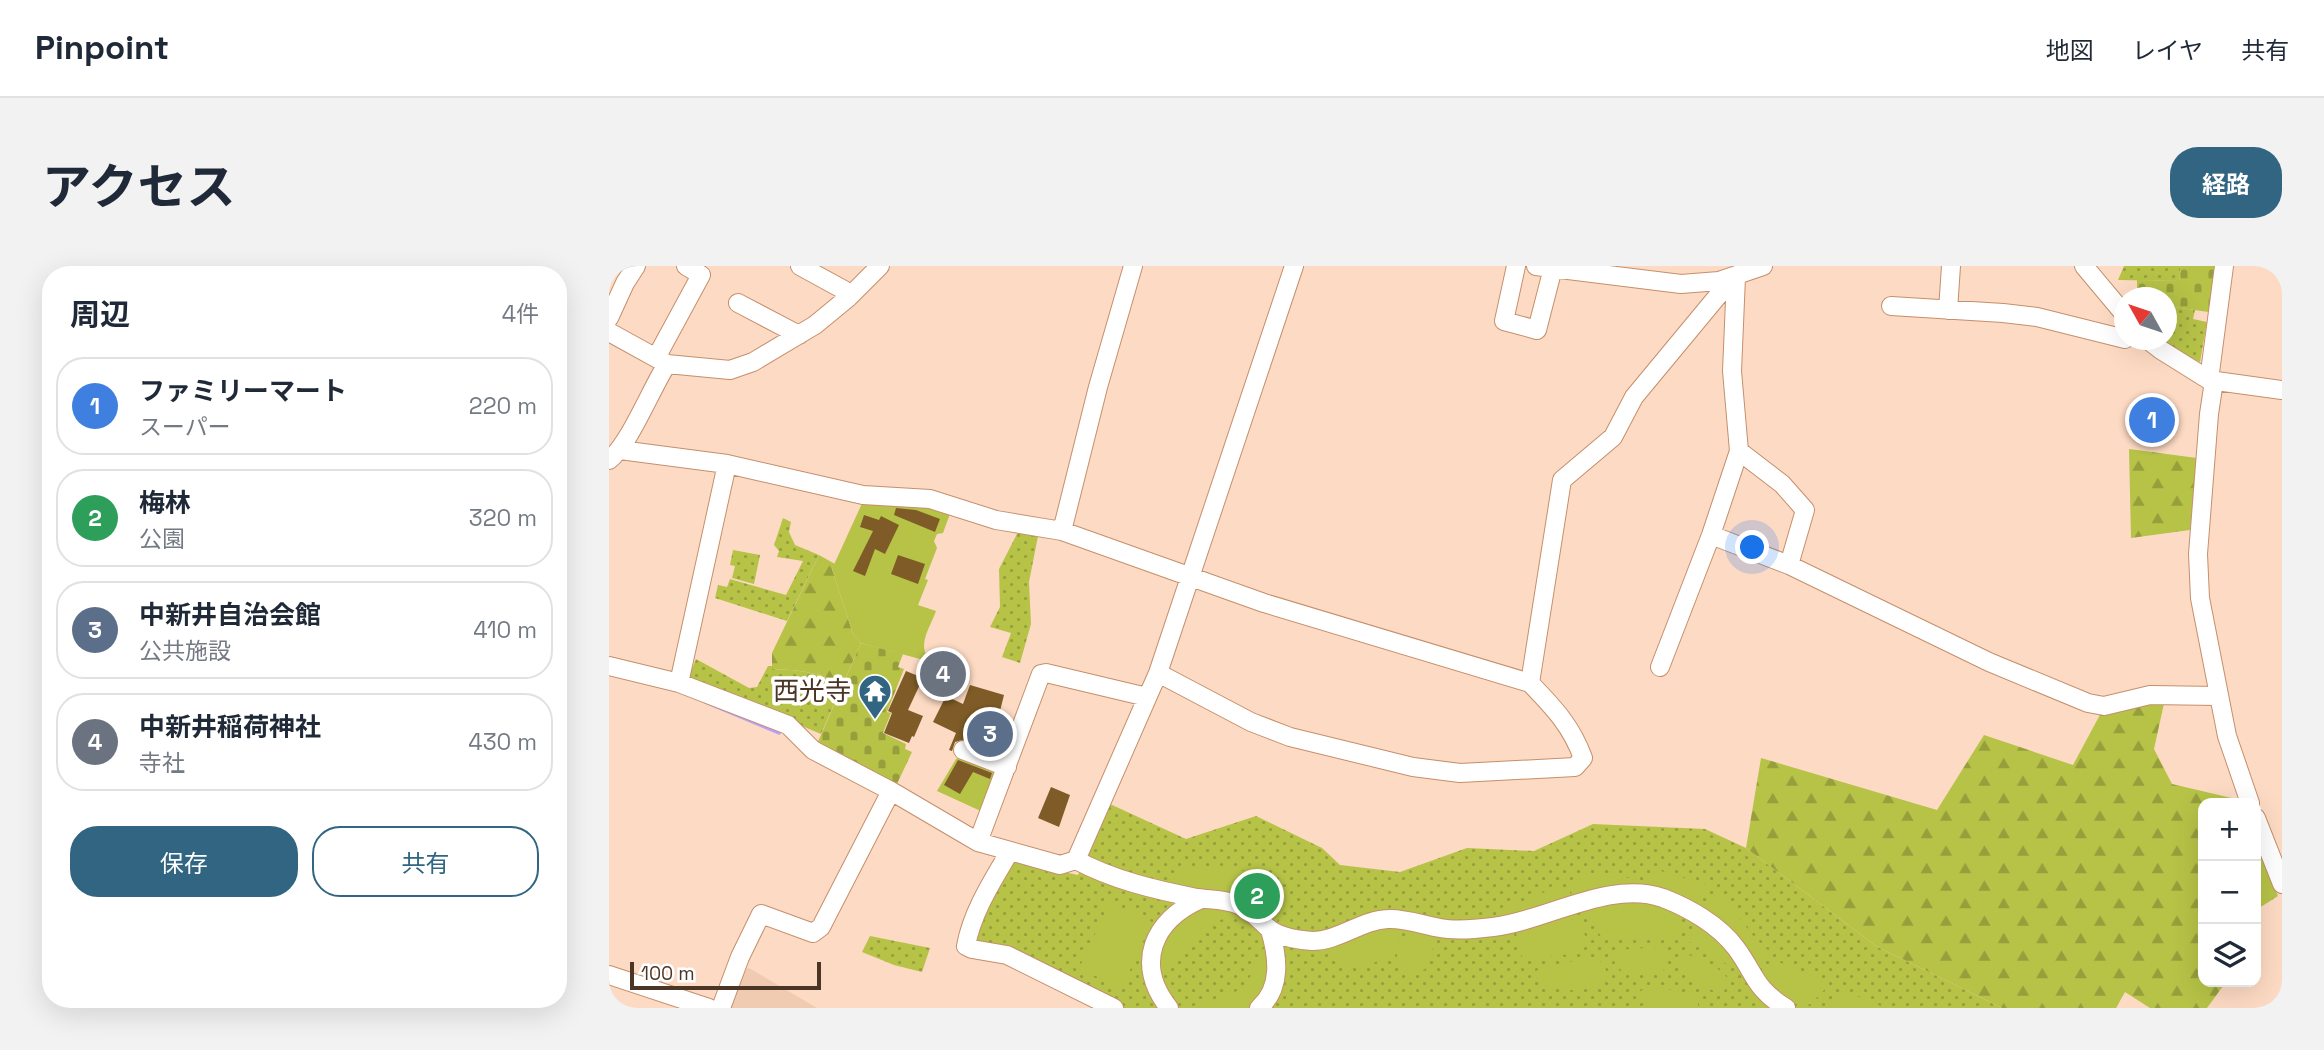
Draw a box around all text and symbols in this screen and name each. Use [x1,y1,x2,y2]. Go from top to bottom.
text: Pinpoint [35,27,169,69]
text: 地図 [2046,35,2094,66]
text: レイヤ [2132,35,2203,66]
text: 共有 [2241,35,2289,66]
button: 経路 [2170,147,2282,218]
text: アクセス [42,156,236,218]
north arrow [2114,287,2177,350]
text: 周辺 [70,295,130,334]
text: 4件 [502,299,539,329]
text: ファミリーマート [139,374,347,408]
text: 1 [90,391,100,421]
text: 220 m [469,391,537,421]
pin: 1 [2129,394,2175,446]
text: スーパー [139,412,231,442]
text: 梅林 [139,486,191,520]
text: 2 [88,503,102,533]
text: 320 m [469,503,537,533]
text: 公園 [139,524,185,554]
your location [1735,530,1769,564]
text: 中新井自治会館 [139,598,321,632]
text: 3 [88,615,102,645]
text: 410 m [473,615,537,645]
text: 公共施設 [139,636,231,666]
pin: 4 [920,648,966,700]
temple icon: 西光寺 [856,672,894,721]
place label: 西光寺 [773,674,851,708]
pin: 3 [967,708,1013,760]
text: 中新井稲荷神社 [139,710,321,744]
text: 4 [88,727,102,757]
text: 430 m [468,727,537,757]
text: 寺社 [139,748,185,778]
map controls [2198,798,2261,987]
button: + [2198,798,2261,861]
button: 保存 [70,826,298,897]
button: 共有 [312,826,539,897]
button: − [2198,861,2261,924]
pin: 2 [1234,870,1280,922]
button: layers [2198,924,2261,987]
scale bar [630,959,821,991]
text: 100 m [641,961,695,986]

